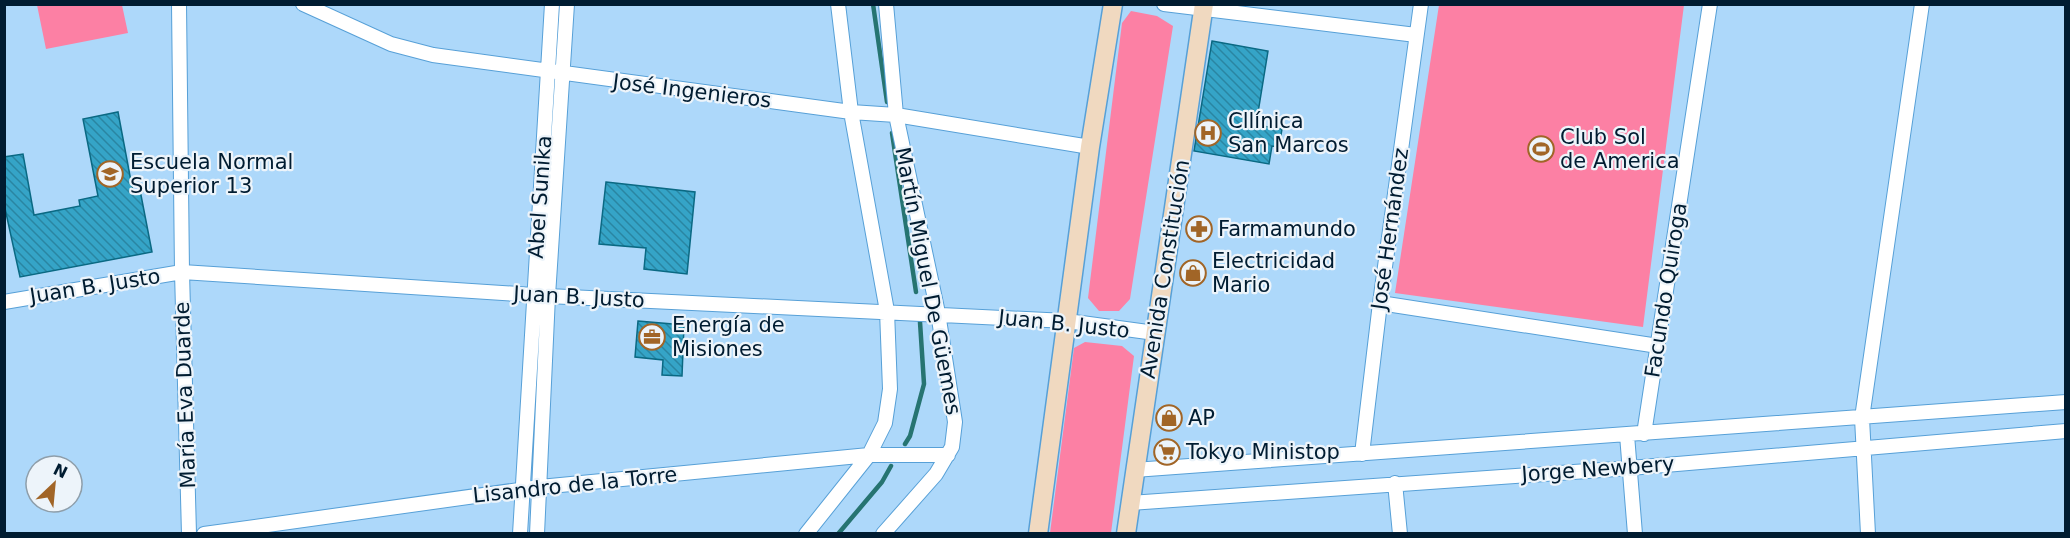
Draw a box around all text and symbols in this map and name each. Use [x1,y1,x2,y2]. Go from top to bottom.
street label: José Ingenieros [609,69,773,113]
place label: Cllínica San Marcos [1228,109,1349,157]
hospital icon: Cllínica San Marcos [1193,118,1223,148]
place label: Club Sol de America [1560,125,1680,173]
sports icon: Club Sol de America [1526,134,1556,164]
street label: Abel Sunika [524,135,556,259]
street label: Martín Miguel De Güemes [890,145,966,417]
street label: José Hernández [1366,146,1413,314]
place label: Escuela Normal Superior 13 [130,150,293,198]
street label: Avenida Constitución [1136,158,1194,380]
school or university icon: Escuela Normal Superior 13 [95,159,125,189]
street label: Facundo Quiroga [1640,201,1692,379]
pharmacy icon: Farmamundo [1184,214,1214,244]
place label: Farmamundo [1218,217,1356,241]
place label: Electricidad Mario [1212,249,1335,297]
shop icon: Electricidad Mario [1178,258,1208,288]
street label: Juan B. Justo [26,264,162,308]
street label: Juan B. Justo [511,281,645,312]
street label: María Eva Duarde [170,301,200,489]
street label: Juan B. Justo [995,305,1131,343]
place label: Energía de Misiones [672,313,785,361]
office icon: Energía de Misiones [637,322,667,352]
shop icon: AP [1154,403,1184,433]
place label: AP [1188,406,1215,430]
supermarket icon: Tokyo Ministop [1152,437,1182,467]
place label: Tokyo Ministop [1185,440,1340,464]
street label: Jorge Newbery [1519,452,1675,486]
north arrow [24,454,84,514]
text: N [50,459,71,482]
street label: Lisandro de la Torre [472,462,678,508]

